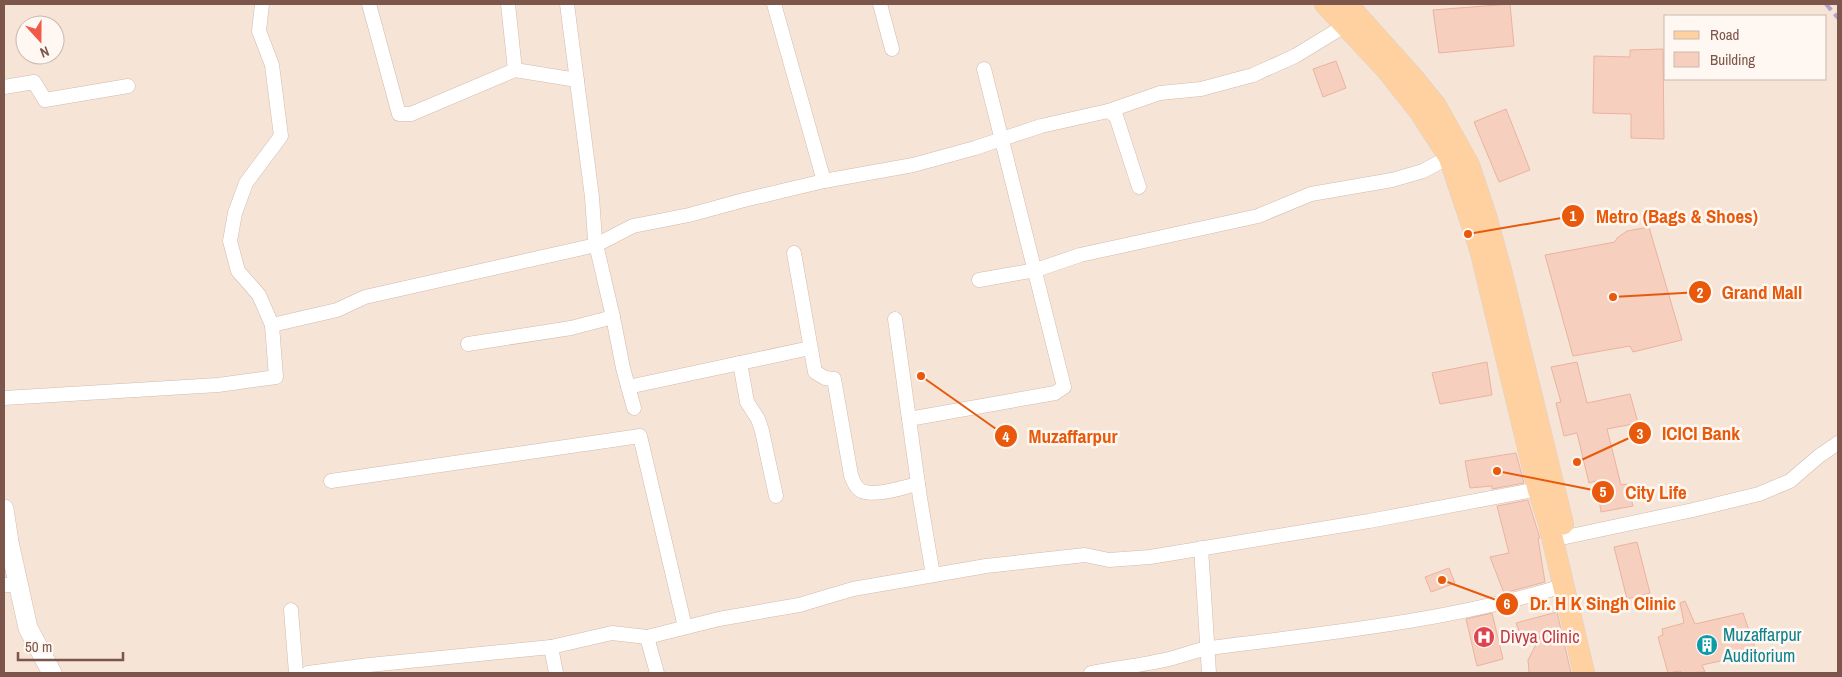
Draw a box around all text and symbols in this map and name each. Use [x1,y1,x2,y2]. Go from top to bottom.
north arrow [15,15,65,65]
legend [1664,15,1827,80]
text: Road [1710,24,1739,45]
text: N [38,42,52,62]
text: Building [1710,49,1755,70]
callout: Metro (Bags & Shoes) [1561,199,1768,233]
text: Metro (Bags & Shoes) [1596,203,1758,229]
text: 1 [1570,205,1577,226]
callout: Grand Mall [1687,275,1813,309]
text: Grand Mall [1722,279,1802,305]
text: 2 [1697,282,1704,303]
callout: ICICI Bank [1627,416,1750,450]
callout: Muzaffarpur [993,419,1127,453]
text: ICICI Bank [1662,420,1740,446]
text: Muzaffarpur [1028,423,1118,449]
text: 3 [1637,423,1644,444]
text: 4 [1003,426,1010,447]
callout: City Life [1591,475,1697,509]
text: City Life [1625,479,1687,505]
text: 5 [1600,481,1607,502]
callout: Dr. H K Singh Clinic [1494,587,1686,621]
text: Dr. H K Singh Clinic [1530,590,1676,616]
text: 6 [1504,593,1511,614]
place label: Muzaffarpur Auditorium [1722,622,1802,668]
place label: Divya Clinic [1500,624,1580,649]
hospital icon: Divya Clinic [1472,625,1496,649]
scale bar [18,630,122,662]
building icon: Muzaffarpur Auditorium [1695,633,1719,657]
text: 50 m [25,636,52,657]

